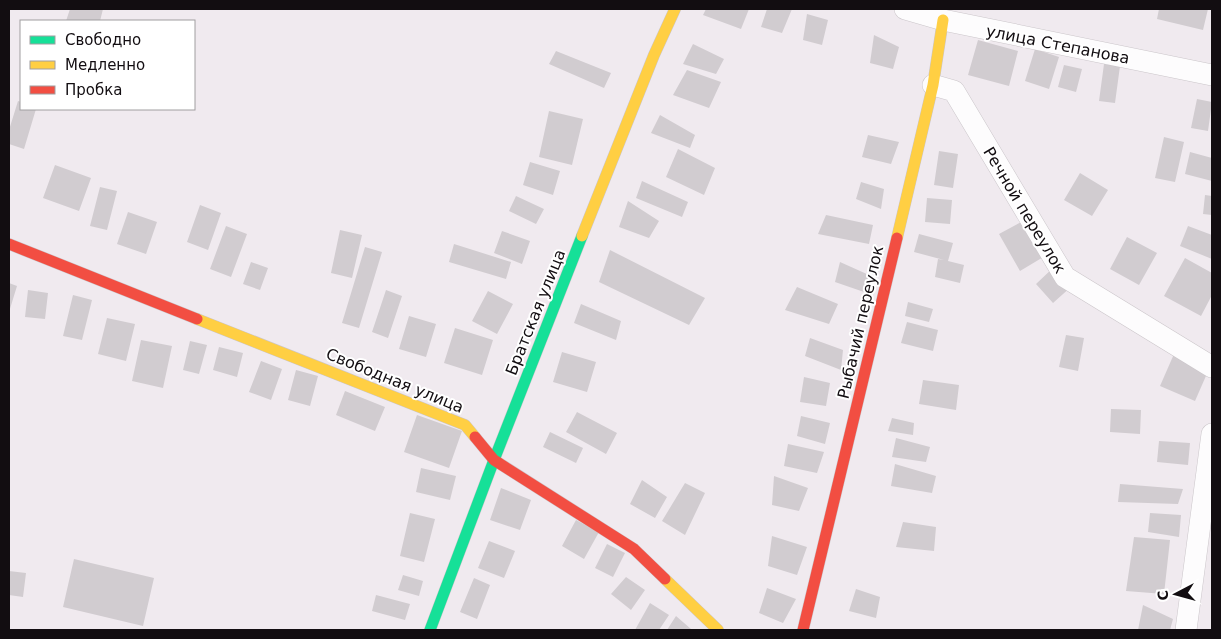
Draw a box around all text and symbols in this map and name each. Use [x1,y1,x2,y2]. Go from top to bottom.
legend [20,20,195,110]
street label: улица Степанова [984,21,1131,68]
text: Свободно [65,31,141,49]
text: Медленно [65,56,145,74]
text: Пробка [65,81,122,99]
street label: Речной переулок [979,144,1070,277]
street label: Рыбачий переулок [834,243,887,401]
street label: Братская улица [502,246,569,378]
street label: Свободная улица [323,344,466,417]
north arrow [1151,569,1201,619]
text: С [1155,589,1172,601]

